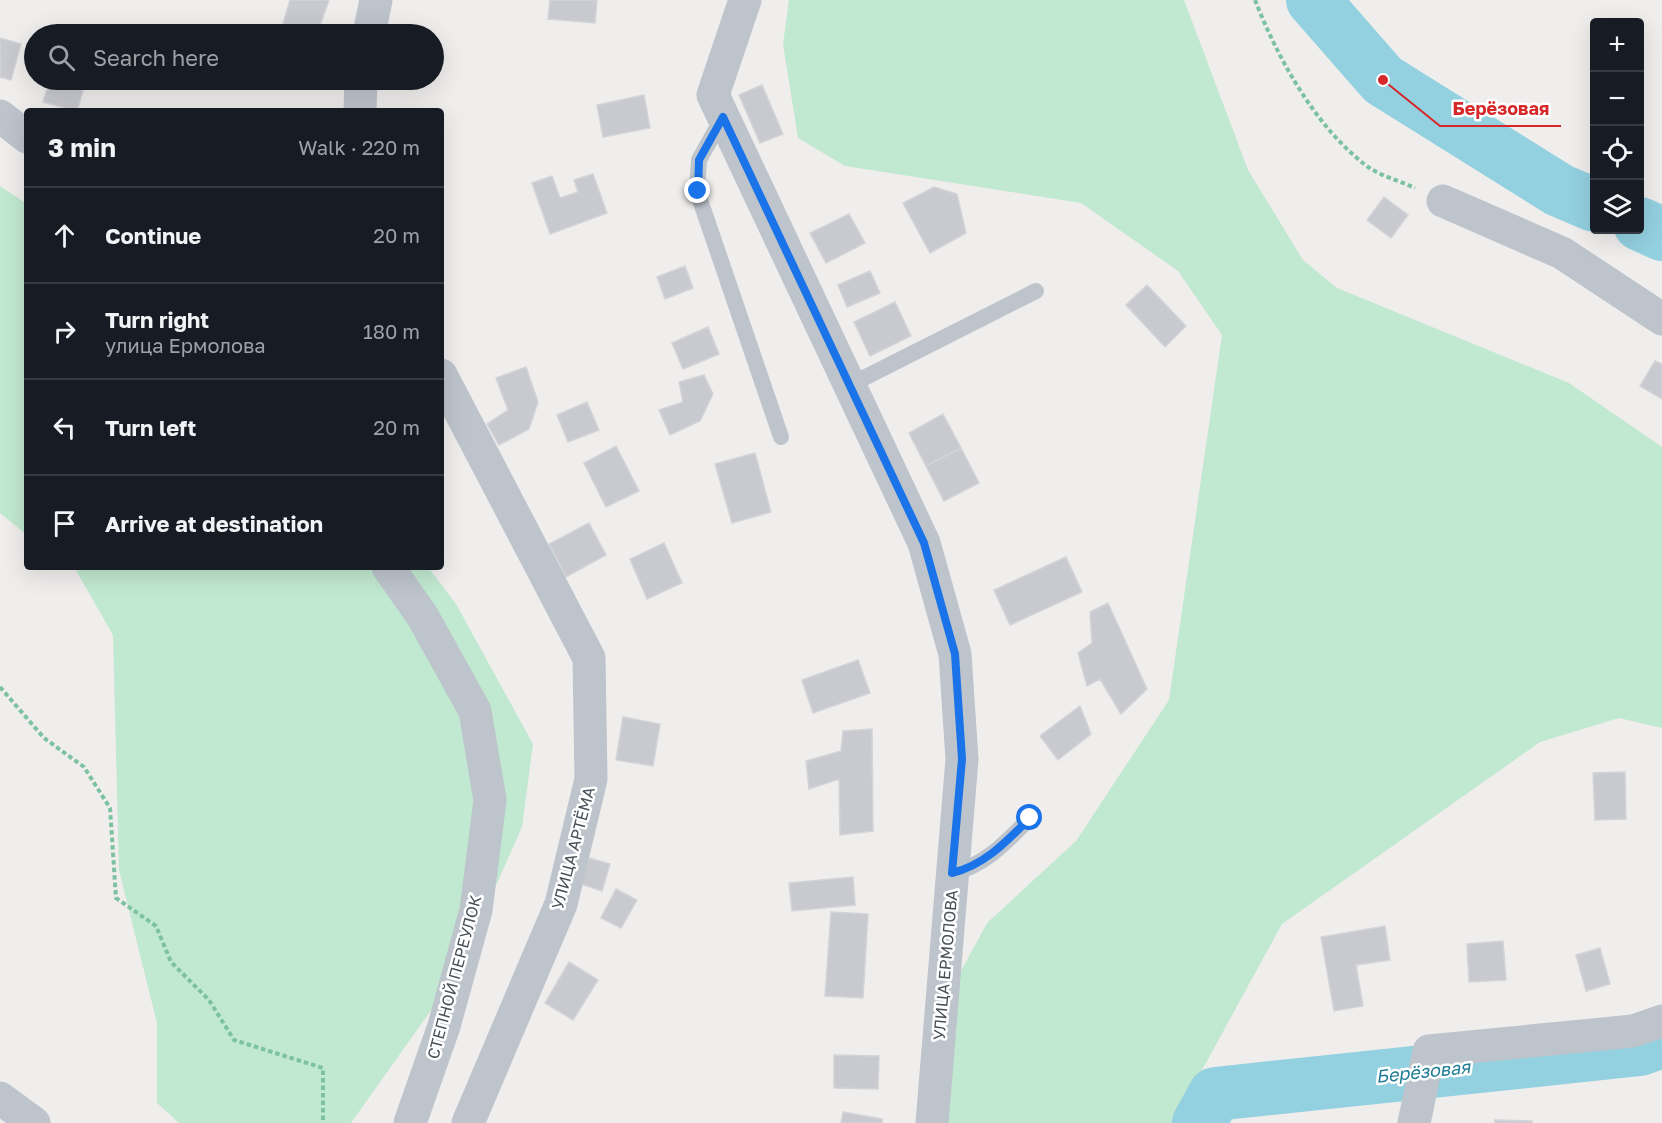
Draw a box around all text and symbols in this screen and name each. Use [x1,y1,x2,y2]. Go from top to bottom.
map controls [1590,18,1644,234]
button: + [1590,18,1644,72]
search box [24,24,444,90]
icon: search [45,41,78,74]
text: Search here [93,44,219,71]
button: − [1590,72,1644,126]
callout: Берёзовая [1440,90,1561,126]
text: Берёзовая [1453,97,1549,119]
button: locate [1590,126,1644,180]
text: 3 min [48,132,116,163]
text: Walk · 220 m [298,135,420,159]
route end [684,177,710,203]
button: layers [1590,180,1644,234]
icon: ahead [48,219,81,252]
text: Continue [105,222,201,249]
text: 20 m [373,223,420,247]
text: Turn right [105,306,209,333]
icon: right [48,315,81,348]
text: 180 m [363,319,420,343]
text: улица Ермолова [105,333,266,357]
icon: left [48,411,81,444]
text: Turn left [105,414,196,441]
text: 20 m [373,415,420,439]
icon: arrive [48,507,81,540]
text: Arrive at destination [105,510,323,537]
street label: УЛИЦА АРТЁМА [547,784,599,911]
route start [1016,804,1042,830]
street label: УЛИЦА ЕРМОЛОВА [928,889,962,1041]
street label: СТЕПНОЙ ПЕРЕУЛОК [422,893,486,1061]
water label: Берёзовая [1375,1055,1473,1087]

